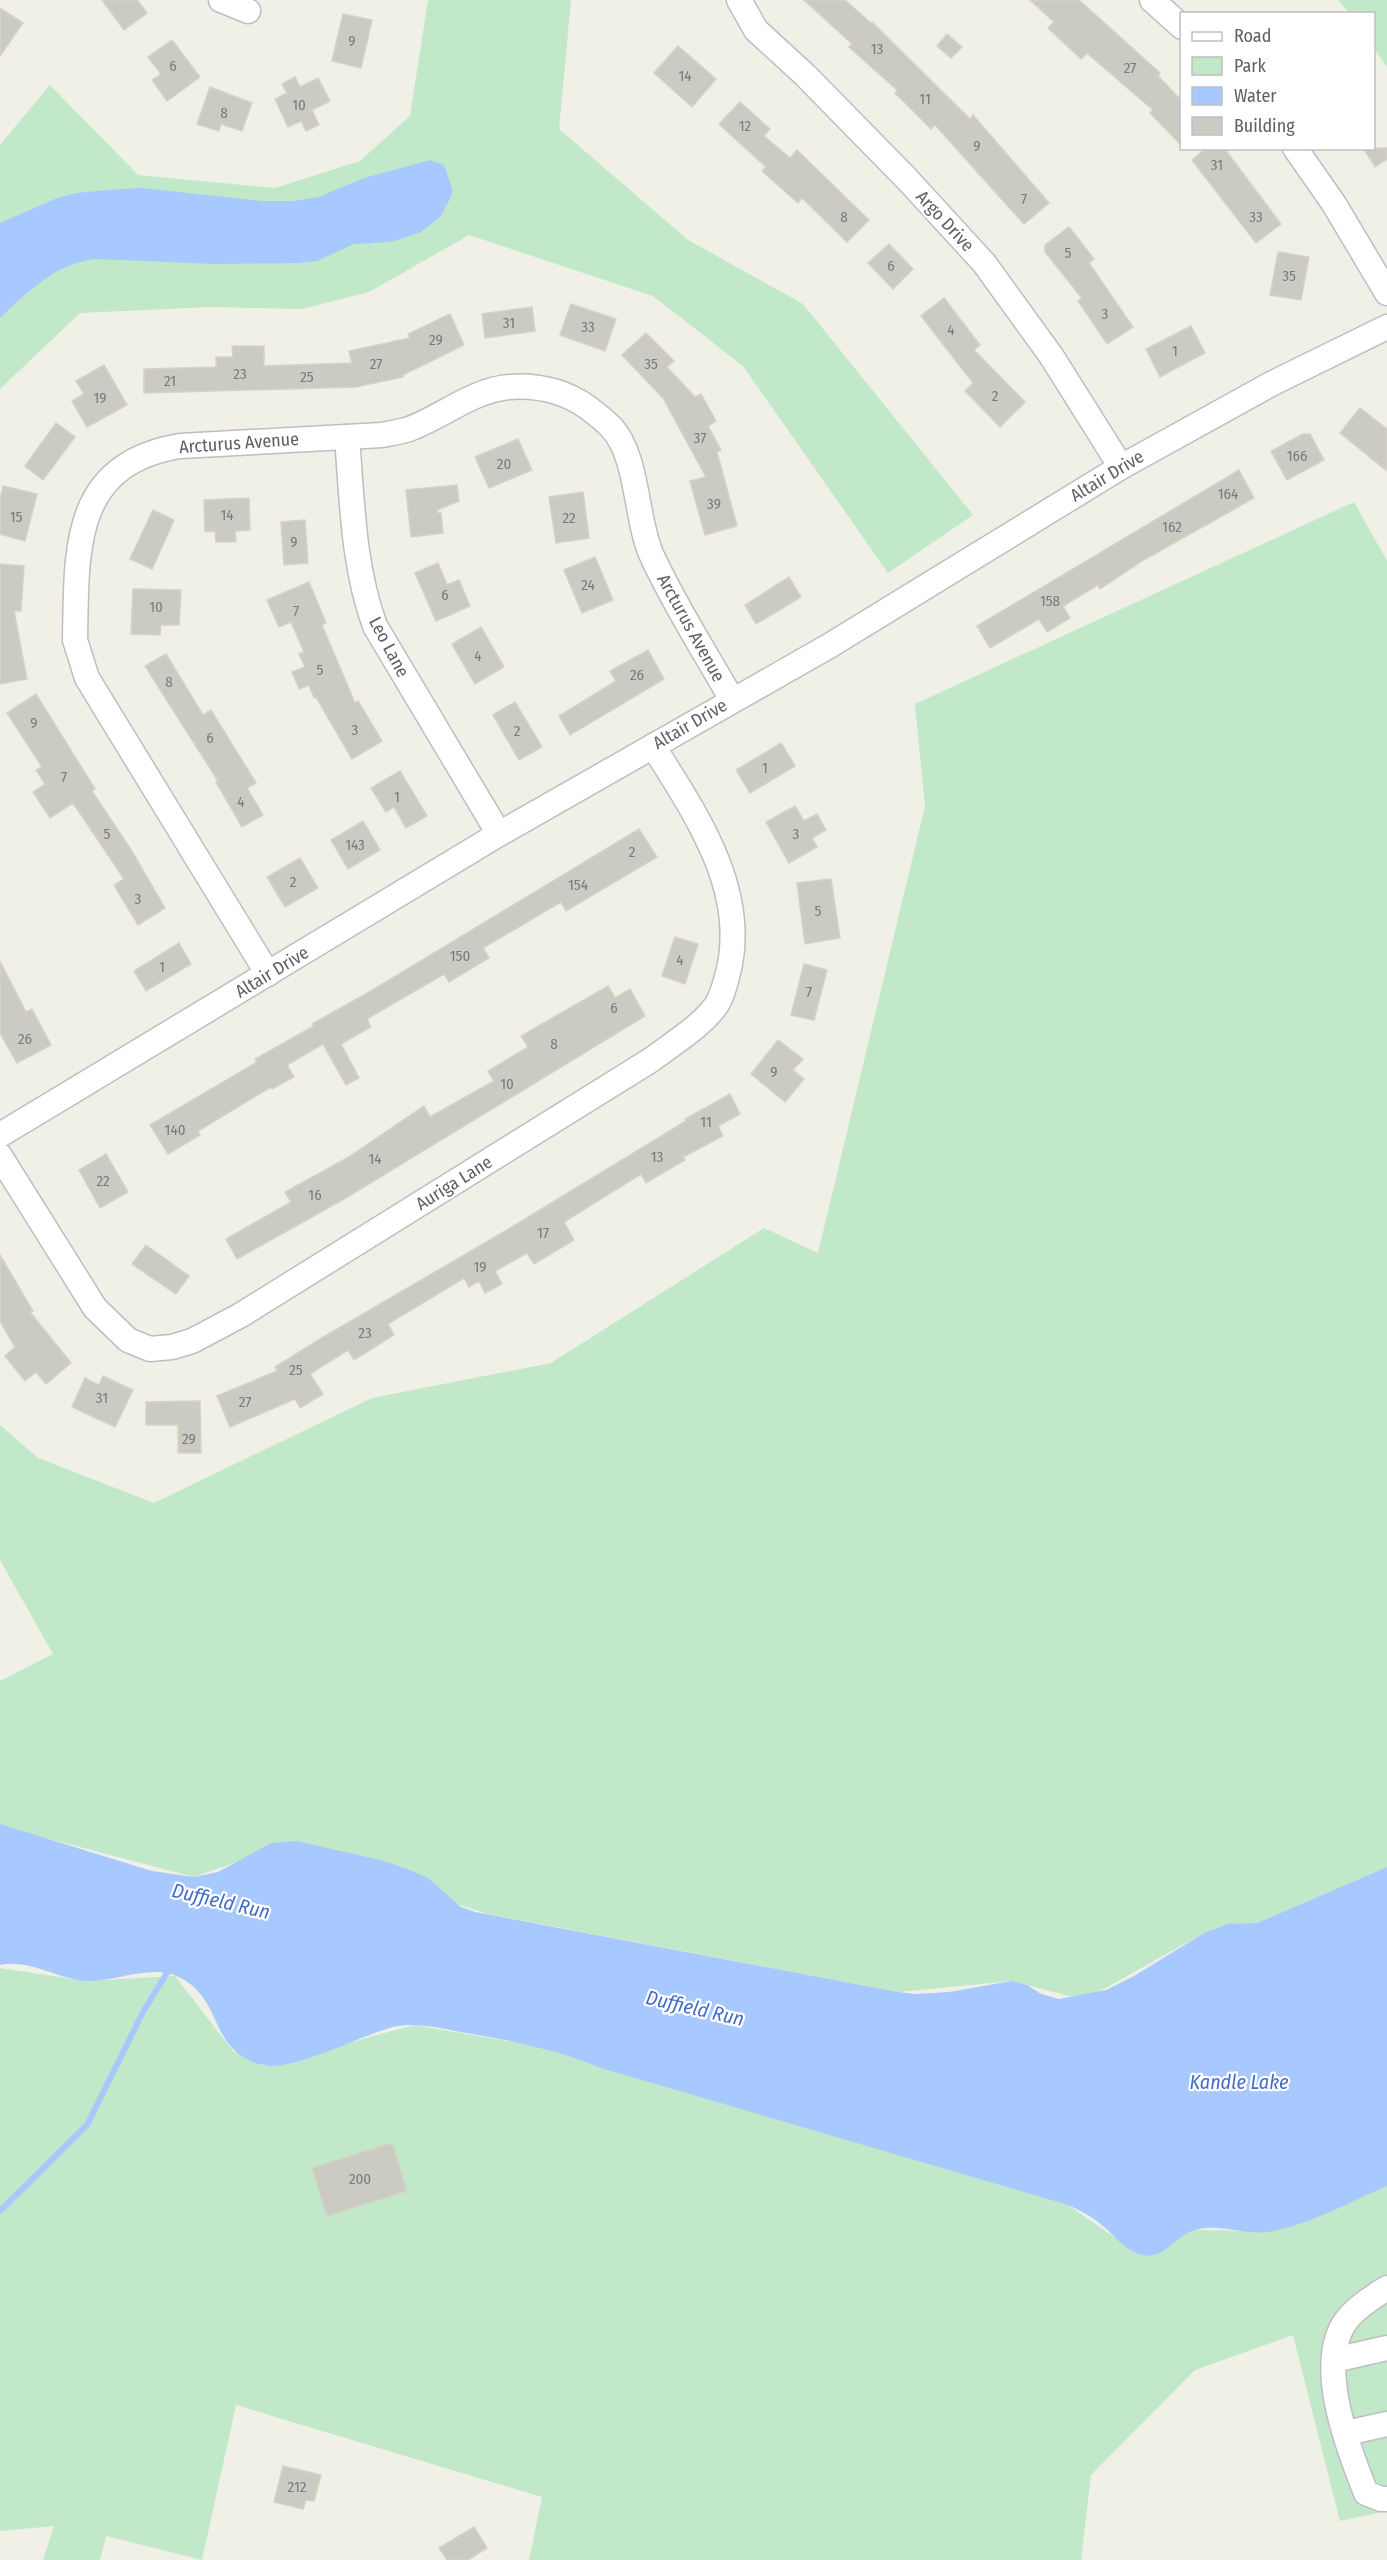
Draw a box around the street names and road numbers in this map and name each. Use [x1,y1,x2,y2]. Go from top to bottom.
street label: Argo Drive [911,186,979,256]
street label: Arcturus Avenue [178,428,300,458]
street label: Altair Drive [1066,445,1148,507]
street label: Arcturus Avenue [652,570,730,686]
street label: Leo Lane [364,613,414,681]
street label: Altair Drive [649,694,731,754]
street label: Altair Drive [231,941,313,1003]
street label: Auriga Lane [412,1151,496,1215]

